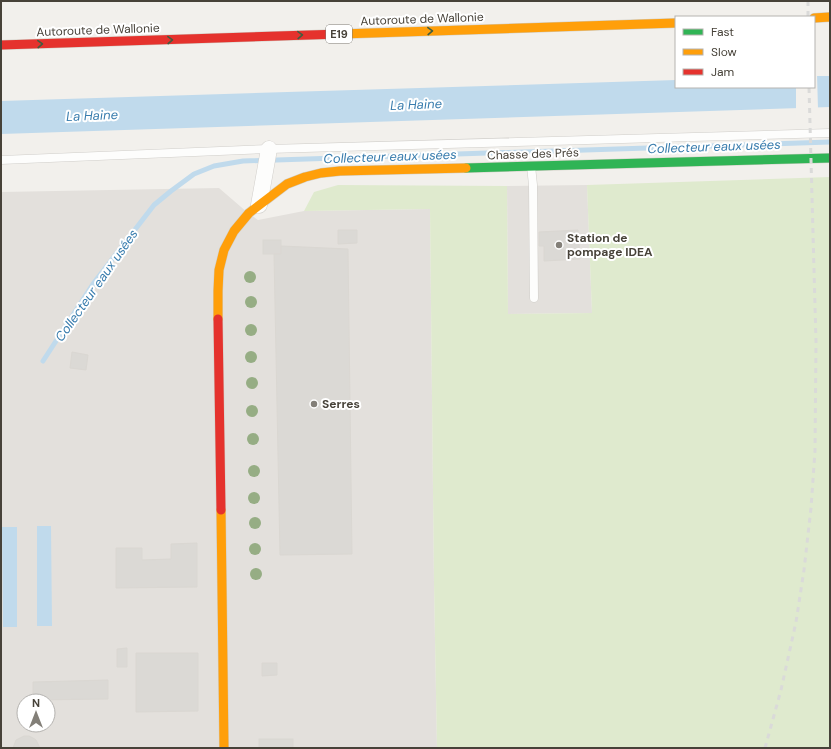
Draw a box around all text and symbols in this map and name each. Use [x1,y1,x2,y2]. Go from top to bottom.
street label: Autoroute de Wallonie [360,9,484,29]
legend [675,16,815,88]
street label: Autoroute de Wallonie [36,20,160,40]
text: Fast [711,24,734,40]
road number: E19 [326,25,352,43]
one-way arrow [427,27,433,35]
one-way arrow [297,31,303,40]
one-way arrow [167,35,173,44]
one-way arrow [37,40,43,48]
text: Slow [711,44,737,60]
text: Jam [711,64,734,80]
water label: La Haine [390,95,442,114]
water label: La Haine [66,106,118,125]
water label: Collecteur eaux usées [647,136,781,157]
street label: Chasse des Prés [487,144,579,164]
water label: Collecteur eaux usées [323,146,457,167]
water label: Collecteur eaux usées [51,226,142,345]
place label: Station de pompage IDEA [567,230,653,260]
marker: Station de pompage IDEA [554,240,564,250]
place label: Serres [322,396,360,412]
marker: Serres [309,399,319,409]
north arrow [16,693,56,733]
text: N [32,696,40,710]

